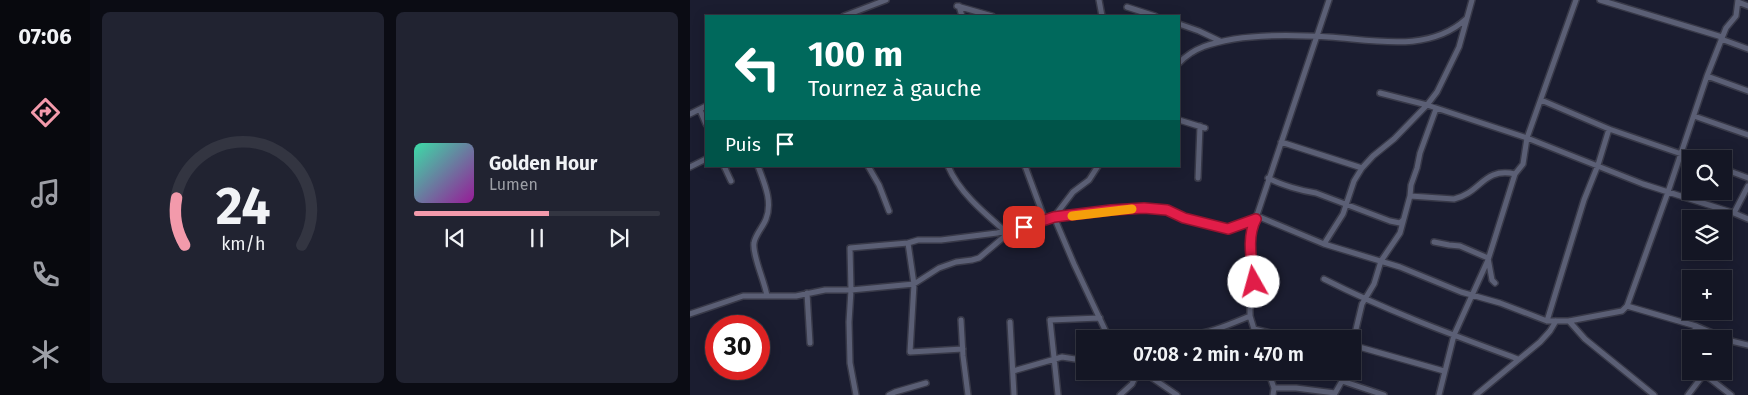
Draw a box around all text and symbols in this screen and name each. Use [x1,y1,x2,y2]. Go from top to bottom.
text: 07:06 [18,23,72,50]
text: 100 m [808,33,903,75]
icon: left [725,35,790,100]
text: Tournez à gauche [808,75,981,102]
icon: directions [28,95,63,130]
icon: arrive [771,130,799,158]
text: Puis [725,133,761,156]
map controls [1682,150,1732,380]
button: search [1682,150,1732,200]
text: Golden Hour [489,152,598,175]
text: 24 [216,175,270,238]
text: Lumen [489,175,538,194]
icon: music [28,176,63,211]
pin [1003,206,1045,248]
button: layers [1682,210,1732,260]
icon: arrive [1010,213,1038,241]
icon: previous [441,224,469,252]
icon: pause [523,224,551,252]
icon: next [605,224,633,252]
text: km/h [221,233,265,255]
position arrow [1227,255,1279,307]
icon: phone [28,257,63,292]
button: + [1682,270,1732,320]
speed limit sign: 30 [705,315,770,380]
button: − [1682,330,1732,380]
icon: climate [28,337,63,372]
text: 07:08 · 2 min · 470 m [1133,343,1304,366]

